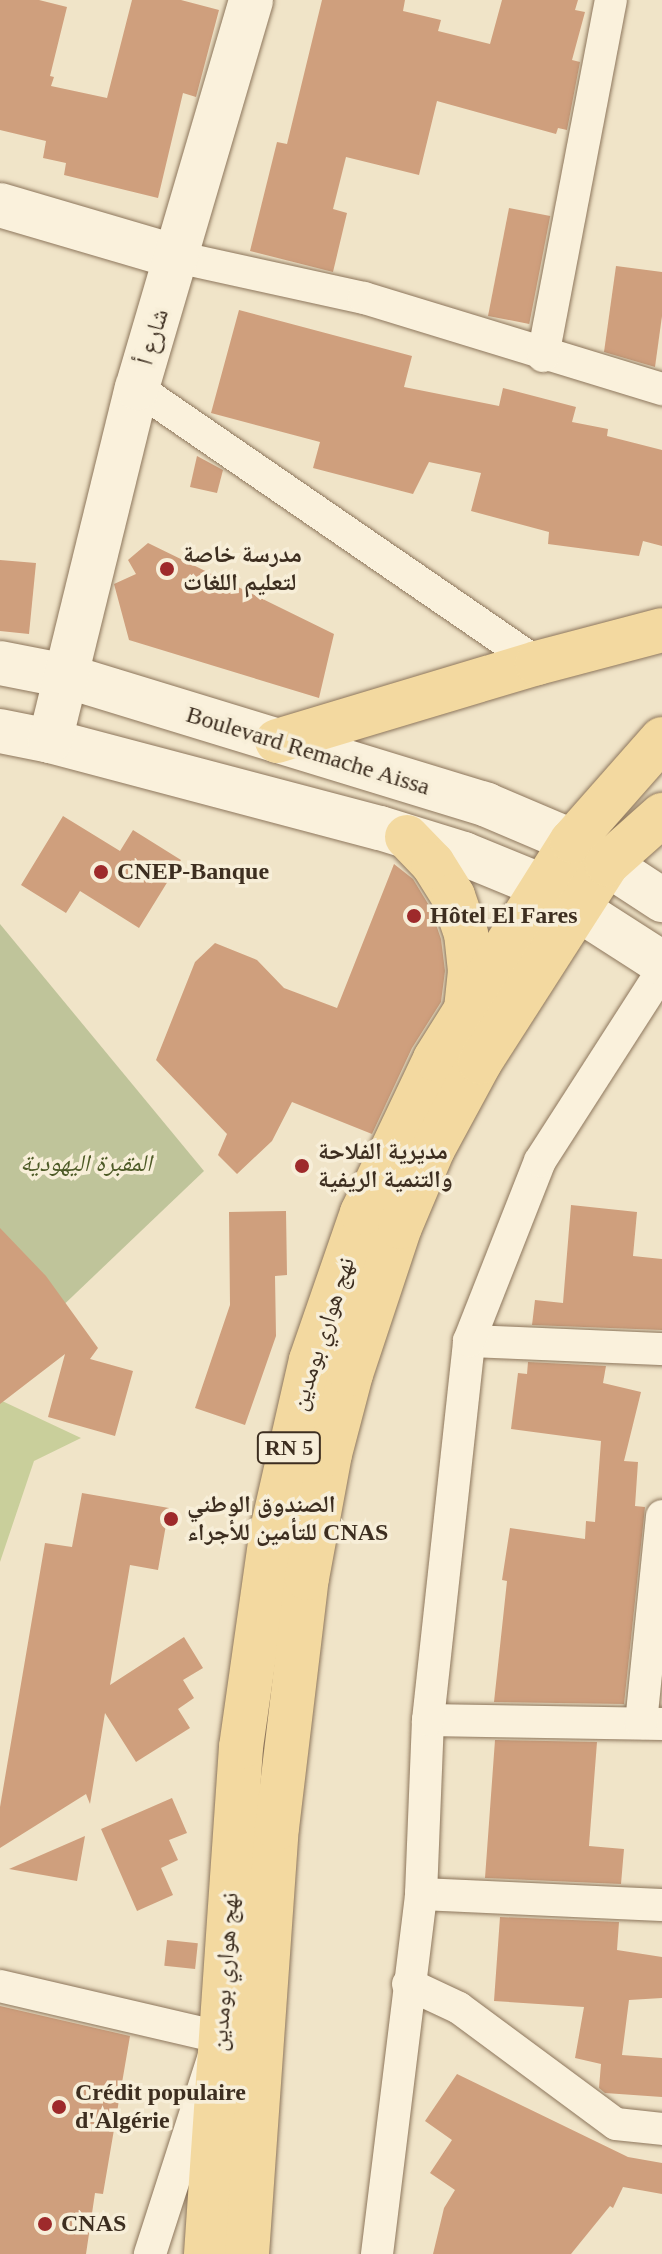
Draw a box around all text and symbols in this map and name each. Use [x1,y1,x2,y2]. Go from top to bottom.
street label: شارع أ [131,305,175,369]
place label: مدرسة خاصة لتعليم اللغات [183,541,302,597]
marker: مدرسة خاصة لتعليم اللغات [158,560,176,578]
street label: Boulevard Remache Aissa [182,700,434,802]
place label: CNEP-Banque [117,858,269,886]
marker: CNEP-Banque [92,863,110,881]
place label: Hôtel El Fares [430,902,578,930]
marker: Hôtel El Fares [405,907,423,925]
place label: مديرية الفلاحة والتنمية الريفية [318,1138,453,1194]
park label: المقبرة اليهودية [20,1150,152,1178]
marker: مديرية الفلاحة والتنمية الريفية [293,1157,311,1175]
street label: نهج هواري بومدين [285,1254,361,1414]
road number: RN 5 [255,1430,323,1466]
place label: الصندوق الوطني للتأمين للأجراء CNAS [187,1491,388,1547]
marker: الصندوق الوطني للتأمين للأجراء CNAS [162,1510,180,1528]
street label: نهج هواري بومدين [205,1891,245,2053]
place label: Crédit populaire d'Algérie [75,2079,246,2135]
marker: Crédit populaire d'Algérie [50,2098,68,2116]
place label: CNAS [61,2210,126,2238]
marker: CNAS [36,2215,54,2233]

